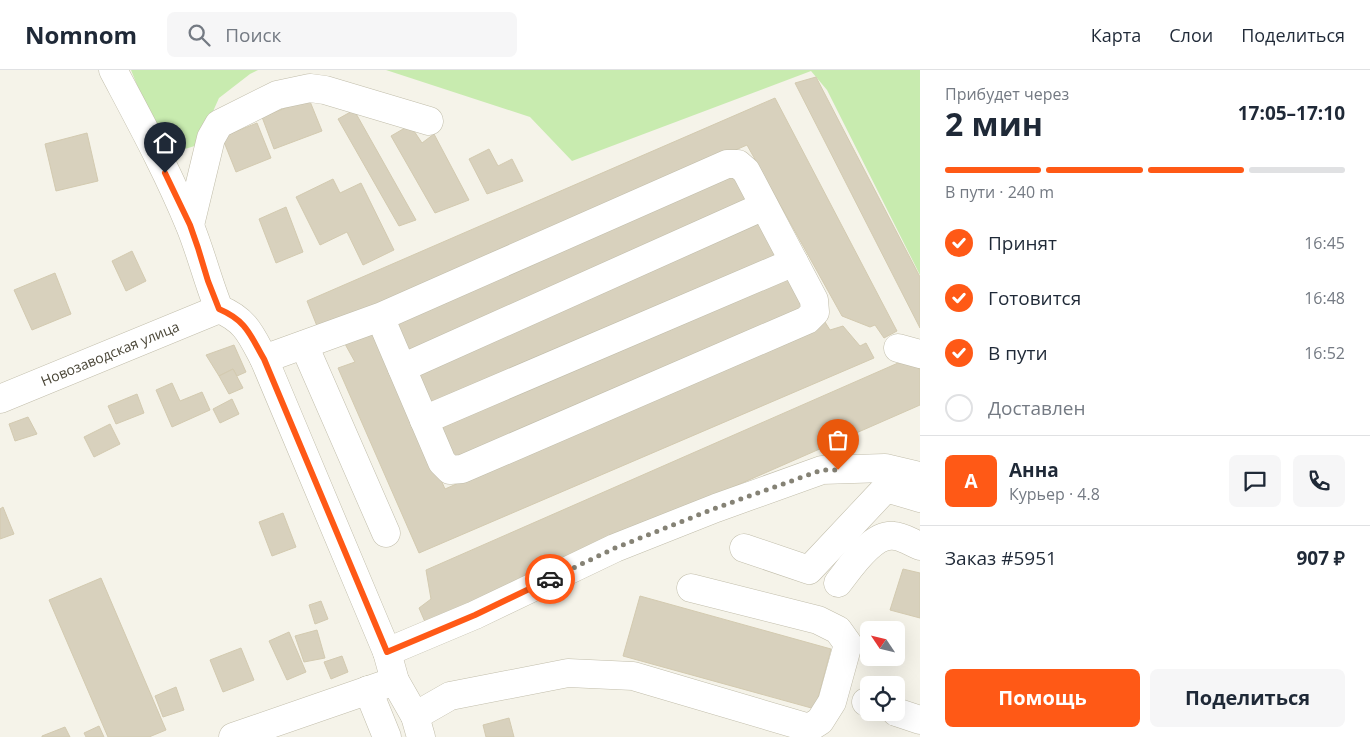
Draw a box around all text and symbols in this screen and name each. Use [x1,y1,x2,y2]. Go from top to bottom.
search box [167,12,517,57]
text: Nomnom [25,18,137,51]
icon: search [185,21,213,49]
text: Поиск [225,22,281,48]
text: Карта [1091,23,1141,47]
text: Слои [1169,23,1213,47]
text: Поделиться [1241,23,1345,47]
text: Прибудет через [945,83,1069,105]
text: 17:05–17:10 [1238,100,1345,126]
text: 2 мин [945,102,1043,145]
pin [144,122,186,173]
icon: home [151,129,179,157]
text: В пути · 240 m [945,181,1054,203]
icon: check [945,229,973,257]
text: Принят [988,230,1057,256]
text: 16:45 [1304,232,1345,254]
icon: check [945,284,973,312]
text: Готовится [988,285,1081,311]
text: 16:48 [1304,287,1345,309]
street label: Новозаводская улица [38,316,182,390]
icon: check [945,339,973,367]
text: В пути [988,340,1048,366]
text: 16:52 [1304,342,1345,364]
text: Доставлен [988,395,1086,421]
pin [817,419,859,470]
icon: bag [824,426,852,454]
button: chat [1229,455,1281,507]
button: phone [1293,455,1345,507]
text: Анна [1009,457,1059,483]
text: А [964,468,978,494]
text: Курьер · 4.8 [1009,483,1100,505]
text: Заказ #5951 [945,545,1057,571]
text: 907 ₽ [1296,545,1345,571]
courier [525,554,575,604]
icon: car [536,565,564,593]
north arrow [860,621,905,666]
map controls [860,621,905,721]
button: Помощь [945,669,1140,727]
button: Поделиться [1150,669,1345,727]
button: locate [860,676,905,721]

